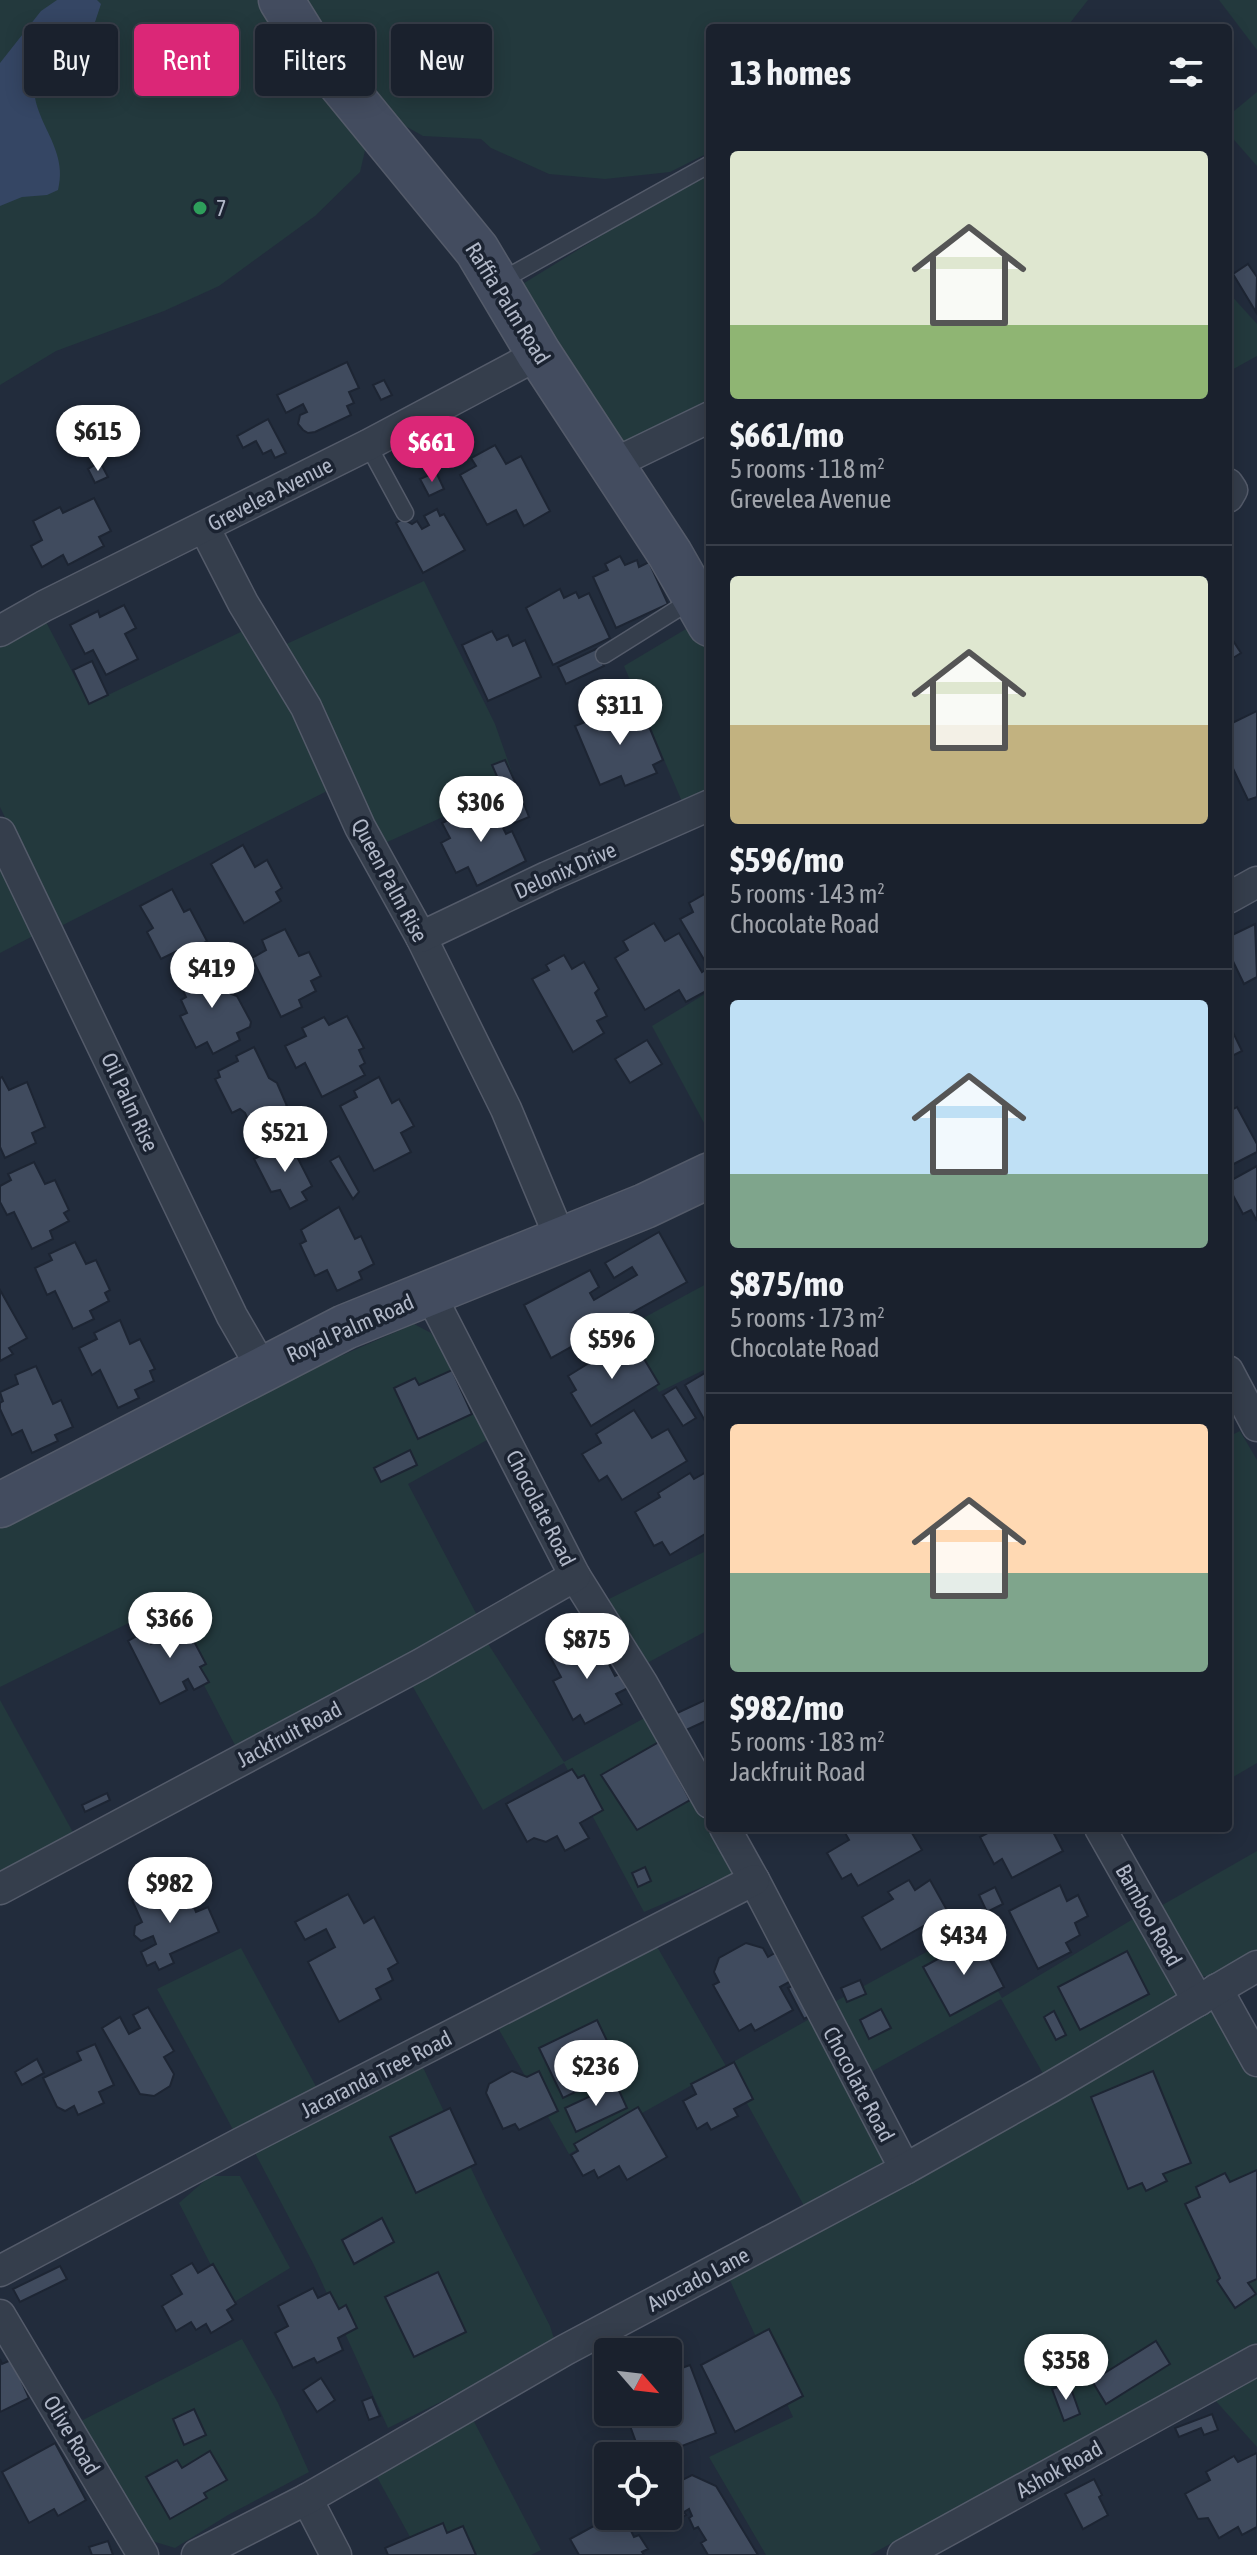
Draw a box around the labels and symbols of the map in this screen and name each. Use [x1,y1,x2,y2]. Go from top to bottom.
place label: 7 [216,195,226,221]
marker: 7 [191,199,209,217]
street label: Raffia Palm Road [460,237,556,369]
pin: $615 [51,405,145,473]
pin: $661 [385,416,479,484]
street label: Grevelea Avenue [203,451,337,537]
pin: $311 [573,679,667,747]
pin: $306 [434,776,528,844]
street label: Queen Palm Rise [347,814,433,946]
street label: Delonix Drive [510,836,620,904]
pin: $419 [165,942,259,1010]
street label: Oil Palm Rise [96,1049,164,1155]
pin: $521 [238,1106,332,1174]
street label: Royal Palm Road [282,1288,418,1368]
pin: $596 [565,1313,659,1381]
street label: Chocolate Road [501,1446,581,1570]
pin: $366 [123,1592,217,1660]
pin: $875 [540,1613,634,1681]
street label: Jackfruit Road [232,1696,346,1772]
pin: $982 [123,1857,217,1925]
street label: Bamboo Road [1110,1859,1188,1971]
pin: $434 [917,1909,1011,1977]
street label: Chocolate Road [818,2022,900,2146]
street label: Jacaranda Tree Road [296,2025,456,2123]
pin: $236 [549,2040,643,2108]
street label: Avocado Lane [643,2241,753,2317]
pin: $358 [1019,2334,1113,2402]
north arrow [594,2338,682,2426]
street label: Olive Road [38,2391,106,2479]
street label: Ashok Road [1011,2435,1107,2503]

